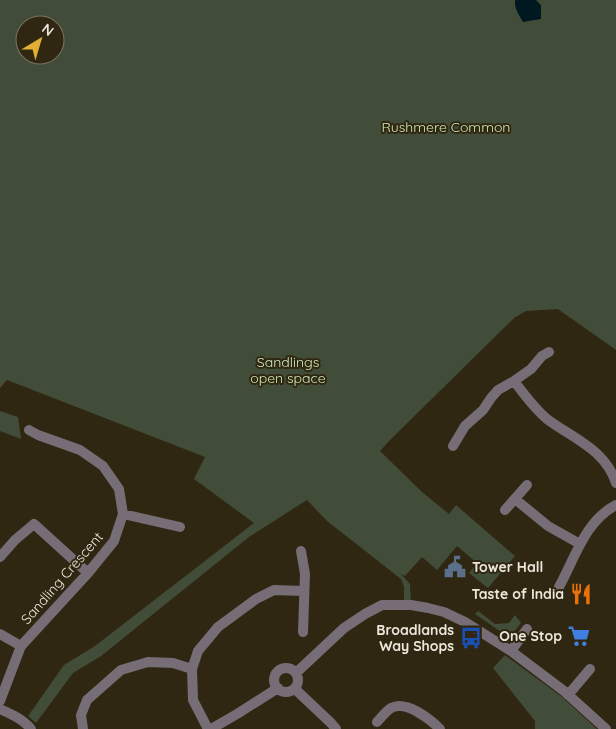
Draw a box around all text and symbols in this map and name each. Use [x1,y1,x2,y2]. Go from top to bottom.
north arrow [15,15,65,65]
text: N [38,19,58,40]
park label: Rushmere Common [382,118,510,136]
park label: Sandlings open space [250,353,326,387]
street label: Sandling Crescent [17,528,107,628]
public building icon: Tower Hall [442,554,468,580]
place label: Tower Hall [472,558,543,576]
restaurant icon: Taste of India [568,581,594,607]
place label: Taste of India [471,585,564,603]
place label: Broadlands Way Shops [376,621,454,655]
supermarket icon: One Stop [566,623,592,649]
bus stop icon: Broadlands Way Shops [458,625,484,651]
place label: One Stop [499,627,562,645]

